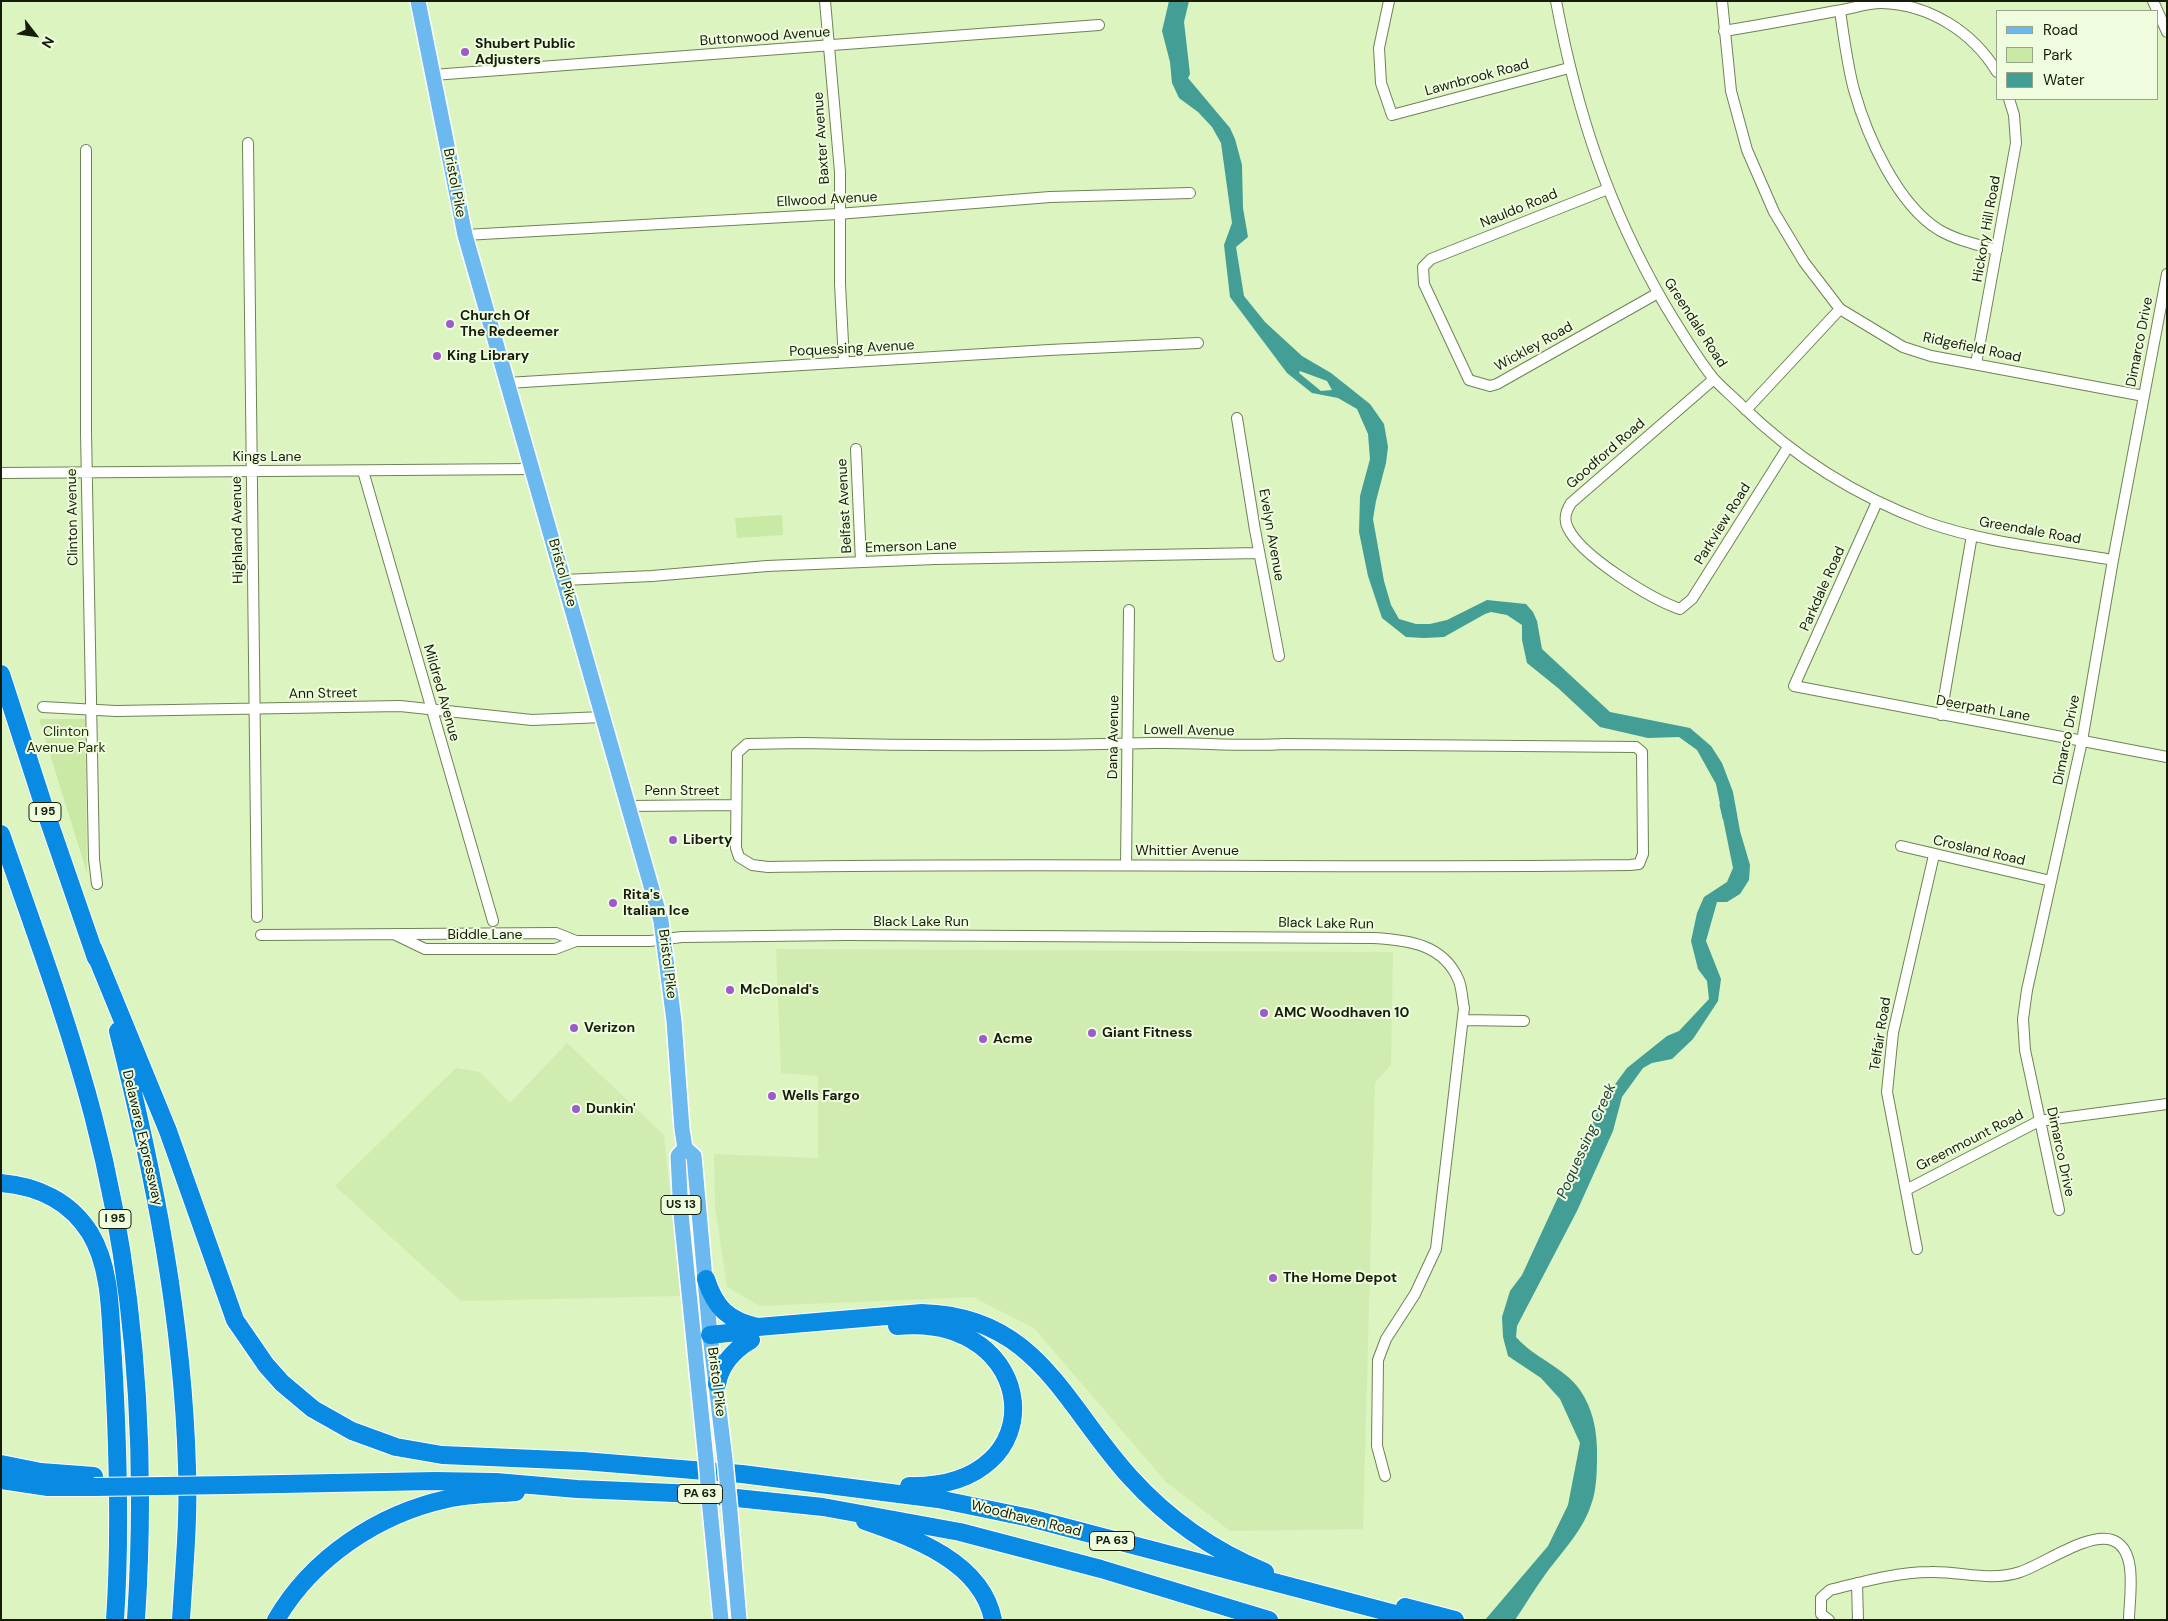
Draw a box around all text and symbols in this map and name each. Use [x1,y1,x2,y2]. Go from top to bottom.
north arrow [10,10,60,60]
legend [1996,10,2158,100]
text: Road [2043,20,2078,40]
street label: Buttonwood Avenue [699,24,831,50]
text: N [38,34,58,51]
place label: Shubert Public Adjusters [475,36,576,68]
text: Park [2043,45,2073,65]
marker: Shubert Public Adjusters [459,46,471,58]
street label: Lawnbrook Road [1423,56,1531,100]
text: Water [2043,70,2084,90]
street label: Baxter Avenue [810,91,834,185]
street label: Bristol Pike [439,147,469,219]
street label: Hickory Hill Road [1969,174,2005,284]
street label: Nauldo Road [1478,186,1560,232]
street label: Ellwood Avenue [776,189,878,211]
street label: Greendale Road [1660,275,1730,371]
street label: Dimarco Drive [2123,296,2157,388]
place label: Church Of The Redeemer [460,308,559,341]
marker: Church Of The Redeemer [444,318,456,330]
street label: Wickley Road [1492,319,1576,375]
street label: Ridgefield Road [1921,329,2023,367]
street label: Poquessing Avenue [789,337,915,361]
place label: King Library [447,348,529,364]
marker: King Library [431,350,443,362]
street label: Goodford Road [1563,415,1649,493]
street label: Kings Lane [232,449,302,465]
street label: Belfast Avenue [834,458,856,554]
street label: Clinton Avenue [64,468,82,566]
street label: Highland Avenue [229,476,247,584]
street label: Parkview Road [1691,480,1755,568]
street label: Evelyn Avenue [1255,488,1287,582]
street label: Greendale Road [1978,514,2082,548]
street label: Bristol Pike [544,537,580,609]
street label: Emerson Lane [865,537,957,557]
street label: Parkdale Road [1797,544,1849,634]
street label: Mildred Avenue [419,643,463,743]
street label: Ann Street [288,685,358,703]
street label: Deerpath Lane [1935,692,2031,726]
street label: Dimarco Drive [2050,694,2084,786]
street label: Dana Avenue [1105,695,1123,779]
street label: Lowell Avenue [1143,722,1235,740]
park label: Clinton Avenue Park [27,724,105,756]
street label: Penn Street [644,783,720,799]
road number: I 95 [29,802,61,822]
place label: Liberty [683,832,732,848]
street label: Crosland Road [1931,832,2027,870]
marker: Liberty [667,834,679,846]
street label: Whittier Avenue [1135,843,1239,859]
place label: Rita's Italian Ice [623,887,690,920]
marker: Rita's Italian Ice [607,897,619,909]
street label: Black Lake Run [873,914,969,930]
street label: Black Lake Run [1278,915,1374,933]
street label: Biddle Lane [447,927,523,943]
street label: Bristol Pike [654,928,680,1000]
place label: McDonald's [740,982,819,998]
marker: McDonald's [724,984,736,996]
street label: Telfair Road [1867,996,1895,1072]
place label: AMC Woodhaven 10 [1274,1005,1409,1021]
marker: AMC Woodhaven 10 [1258,1007,1270,1019]
place label: Verizon [584,1020,635,1036]
marker: Verizon [568,1022,580,1034]
place label: Giant Fitness [1102,1025,1193,1041]
marker: Giant Fitness [1086,1027,1098,1039]
place label: Acme [993,1031,1033,1047]
marker: Acme [977,1033,989,1045]
street label: Delaware Expressway [118,1069,166,1207]
water label: Poquessing Creek [1553,1080,1621,1202]
place label: Wells Fargo [782,1088,860,1104]
marker: Wells Fargo [766,1090,778,1102]
place label: Dunkin' [586,1101,636,1117]
marker: Dunkin' [570,1103,582,1115]
street label: Dimarco Drive [2042,1106,2078,1198]
street label: Greenmount Road [1914,1107,2026,1175]
road number: US 13 [661,1196,701,1214]
road number: I 95 [99,1210,131,1228]
place label: The Home Depot [1283,1270,1397,1286]
marker: The Home Depot [1267,1272,1279,1284]
street label: Bristol Pike [703,1346,729,1418]
road number: PA 63 [678,1485,722,1504]
street label: Woodhaven Road [969,1497,1083,1541]
road number: PA 63 [1090,1532,1134,1550]

